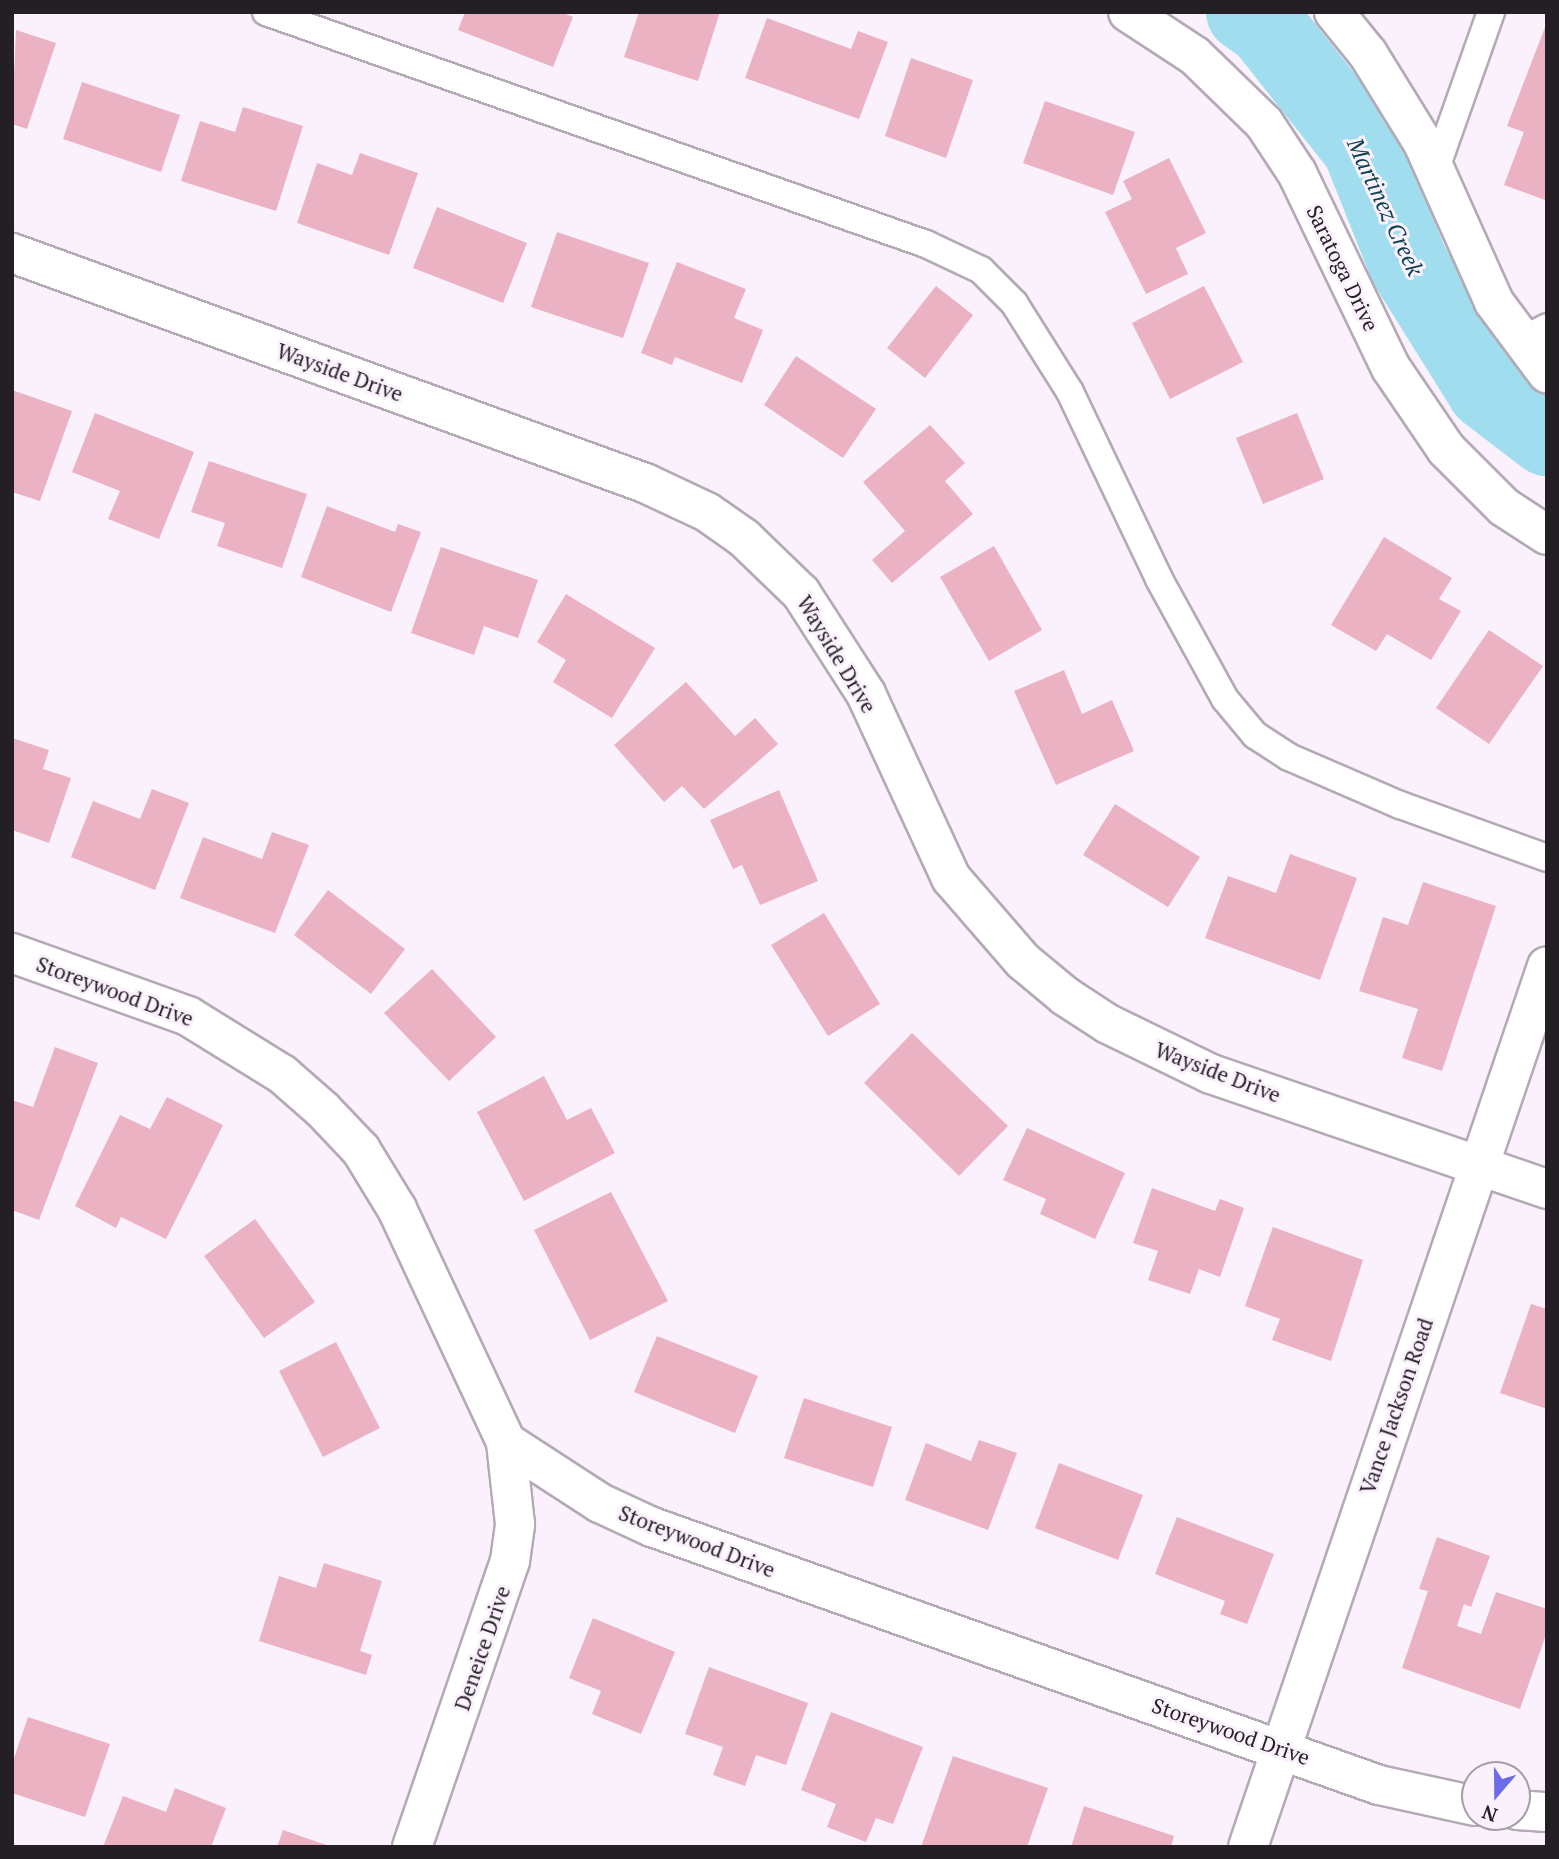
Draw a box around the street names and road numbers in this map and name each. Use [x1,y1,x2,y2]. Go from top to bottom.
street label: Saratoga Drive [1302,201,1384,335]
street label: Wayside Drive [274,338,406,406]
street label: Wayside Drive [792,591,882,717]
street label: Storeywood Drive [33,951,197,1031]
street label: Wayside Drive [1152,1037,1284,1107]
street label: Vance Jackson Road [1354,1315,1438,1497]
street label: Storeywood Drive [615,1500,779,1582]
street label: Deneice Drive [449,1582,515,1714]
street label: Storeywood Drive [1149,1692,1313,1770]

